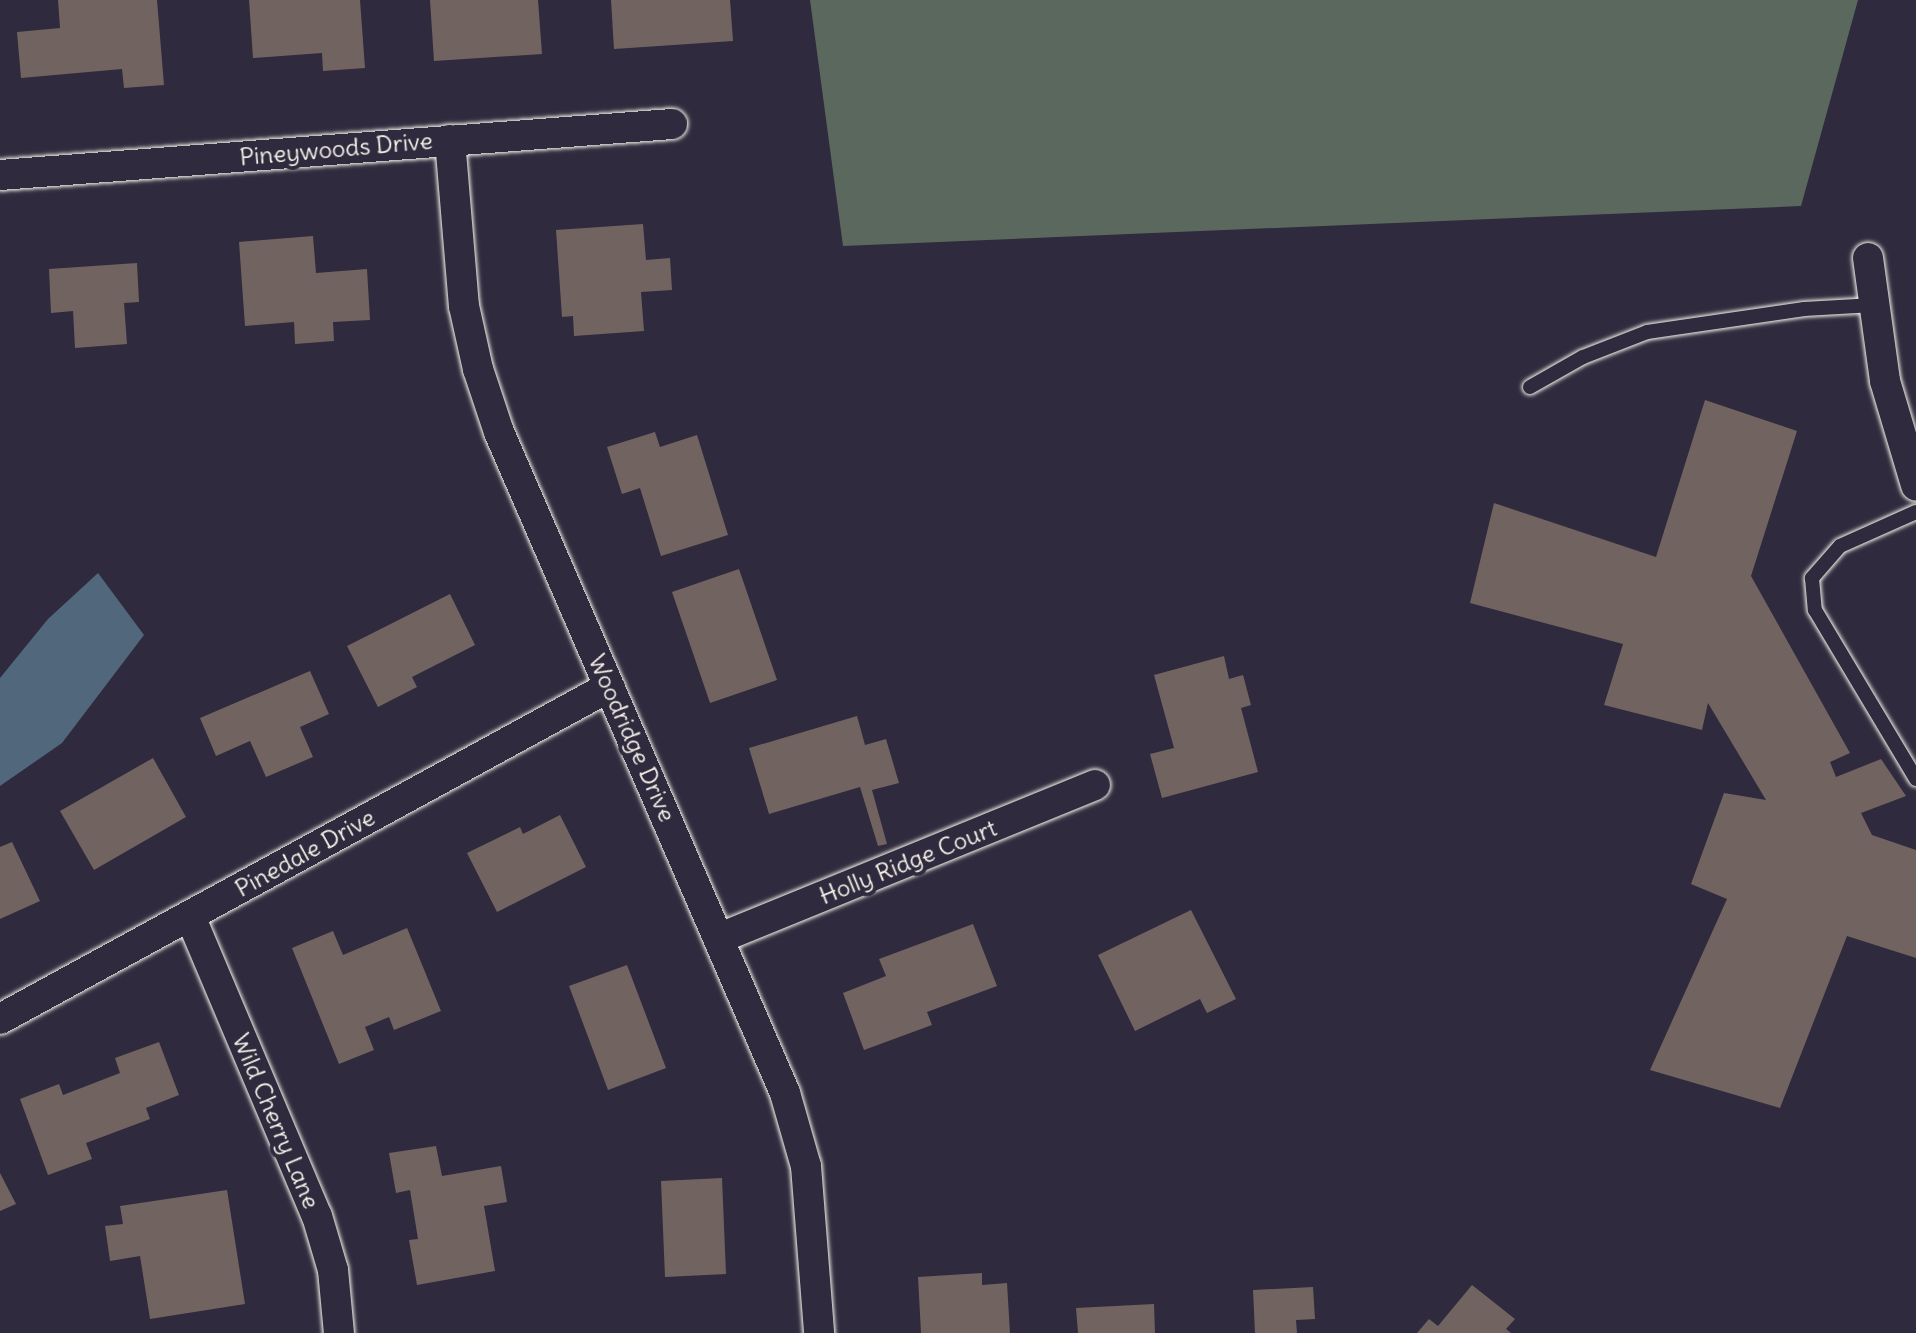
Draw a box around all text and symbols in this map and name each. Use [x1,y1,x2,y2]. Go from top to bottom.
street label: Pineywoods Drive [238,126,434,172]
street label: Woodridge Drive [582,650,682,826]
street label: Pinedale Drive [230,803,380,903]
street label: Holly Ridge Court [815,813,1001,911]
street label: Wild Cherry Lane [226,1029,326,1213]

